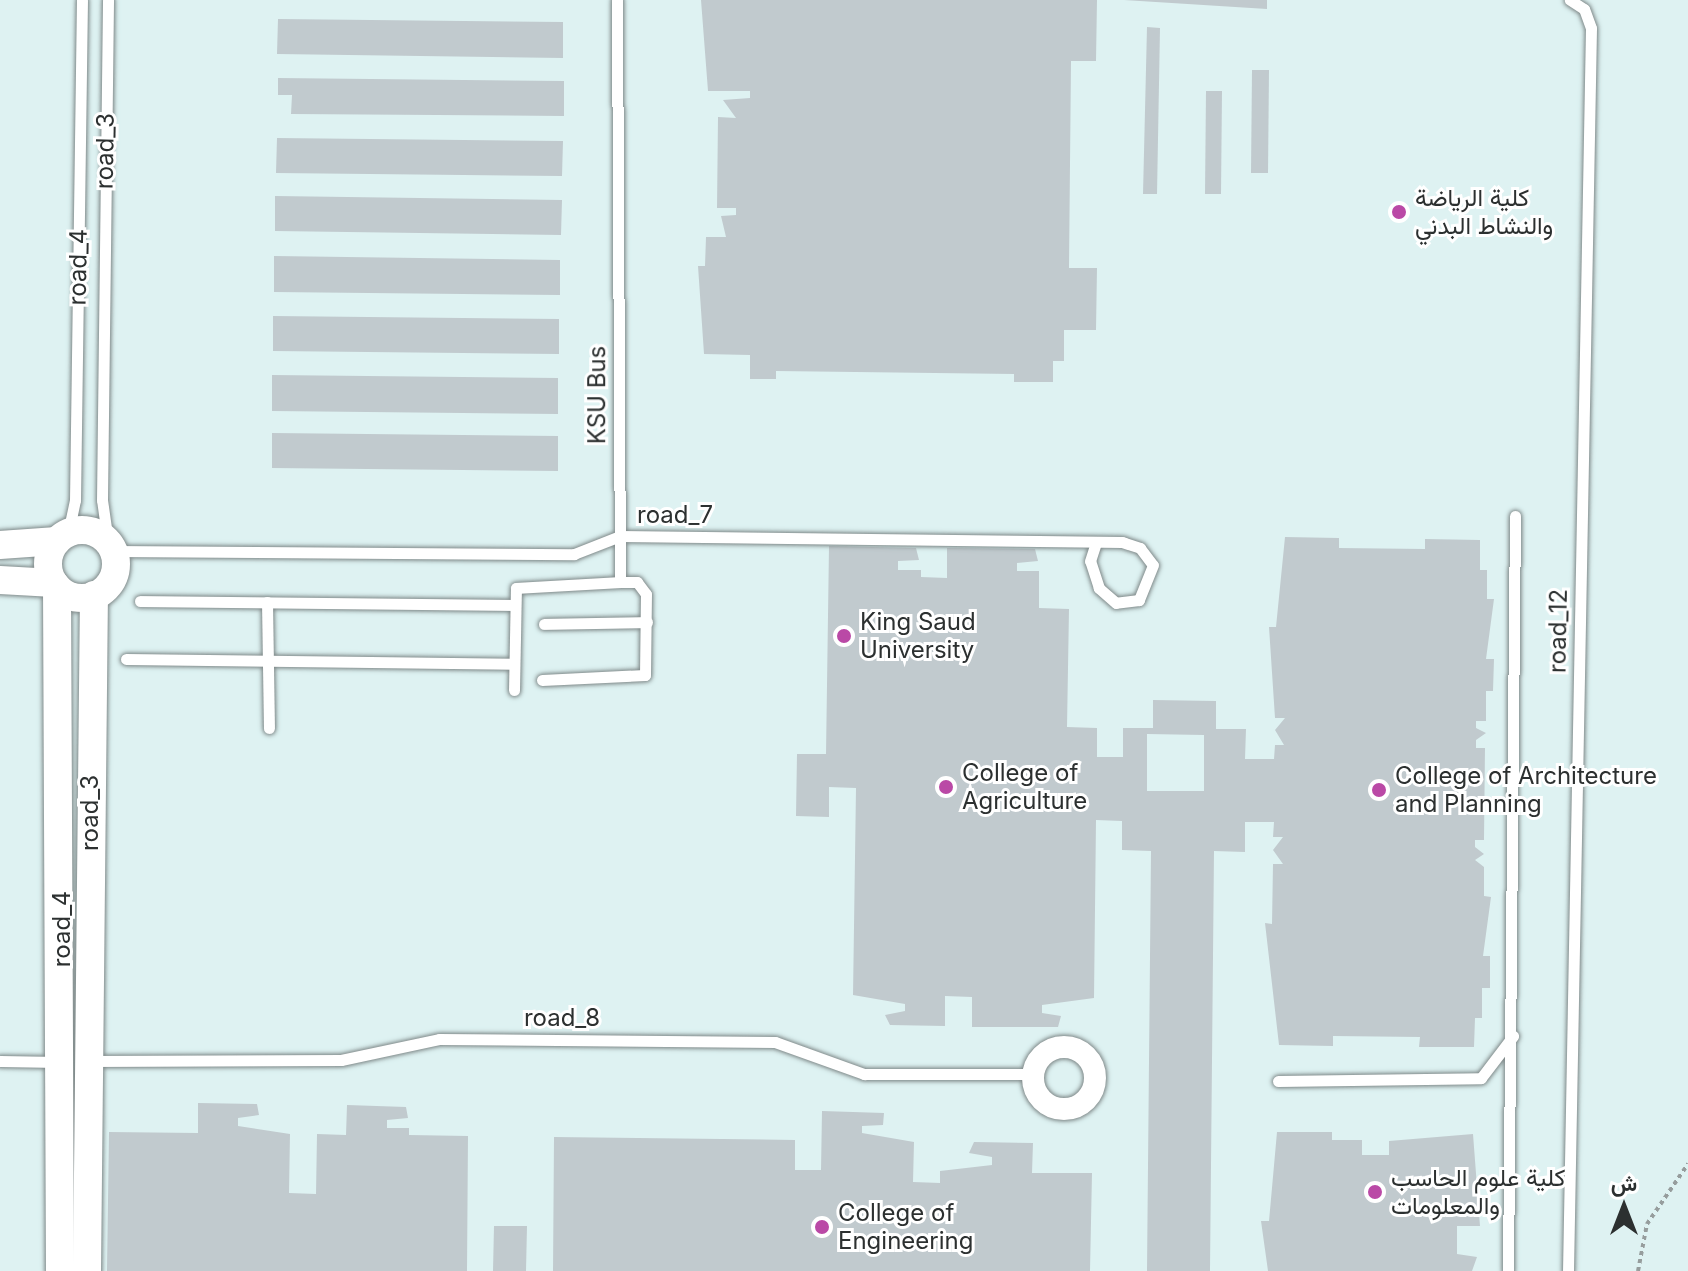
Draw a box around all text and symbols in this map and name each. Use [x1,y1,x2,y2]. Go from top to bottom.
street label: road_3 [90,113,120,189]
place label: كلية الرياضة والنشاط البدني [1415,184,1553,240]
marker: كلية الرياضة والنشاط البدني [1390,203,1408,221]
street label: road_4 [63,228,93,306]
street label: KSU Bus [583,346,611,444]
street label: road_7 [637,501,713,529]
street label: road_12 [1543,589,1573,673]
place label: King Saud University [860,608,976,664]
marker: King Saud University [835,627,853,645]
place label: College of Agriculture [962,759,1087,815]
place label: College of Architecture and Planning [1395,762,1657,818]
street label: road_3 [76,775,104,851]
marker: College of Agriculture [937,778,955,796]
marker: College of Architecture and Planning [1370,781,1388,799]
street label: road_4 [48,891,76,967]
street label: road_8 [524,1004,600,1032]
place label: كلية علوم الحاسب والمعلومات [1391,1164,1565,1220]
north arrow [1584,1167,1664,1247]
text: ش [1611,1170,1637,1196]
marker: كلية علوم الحاسب والمعلومات [1366,1183,1384,1201]
place label: College of Engineering [838,1199,973,1255]
marker: College of Engineering [813,1218,831,1236]

